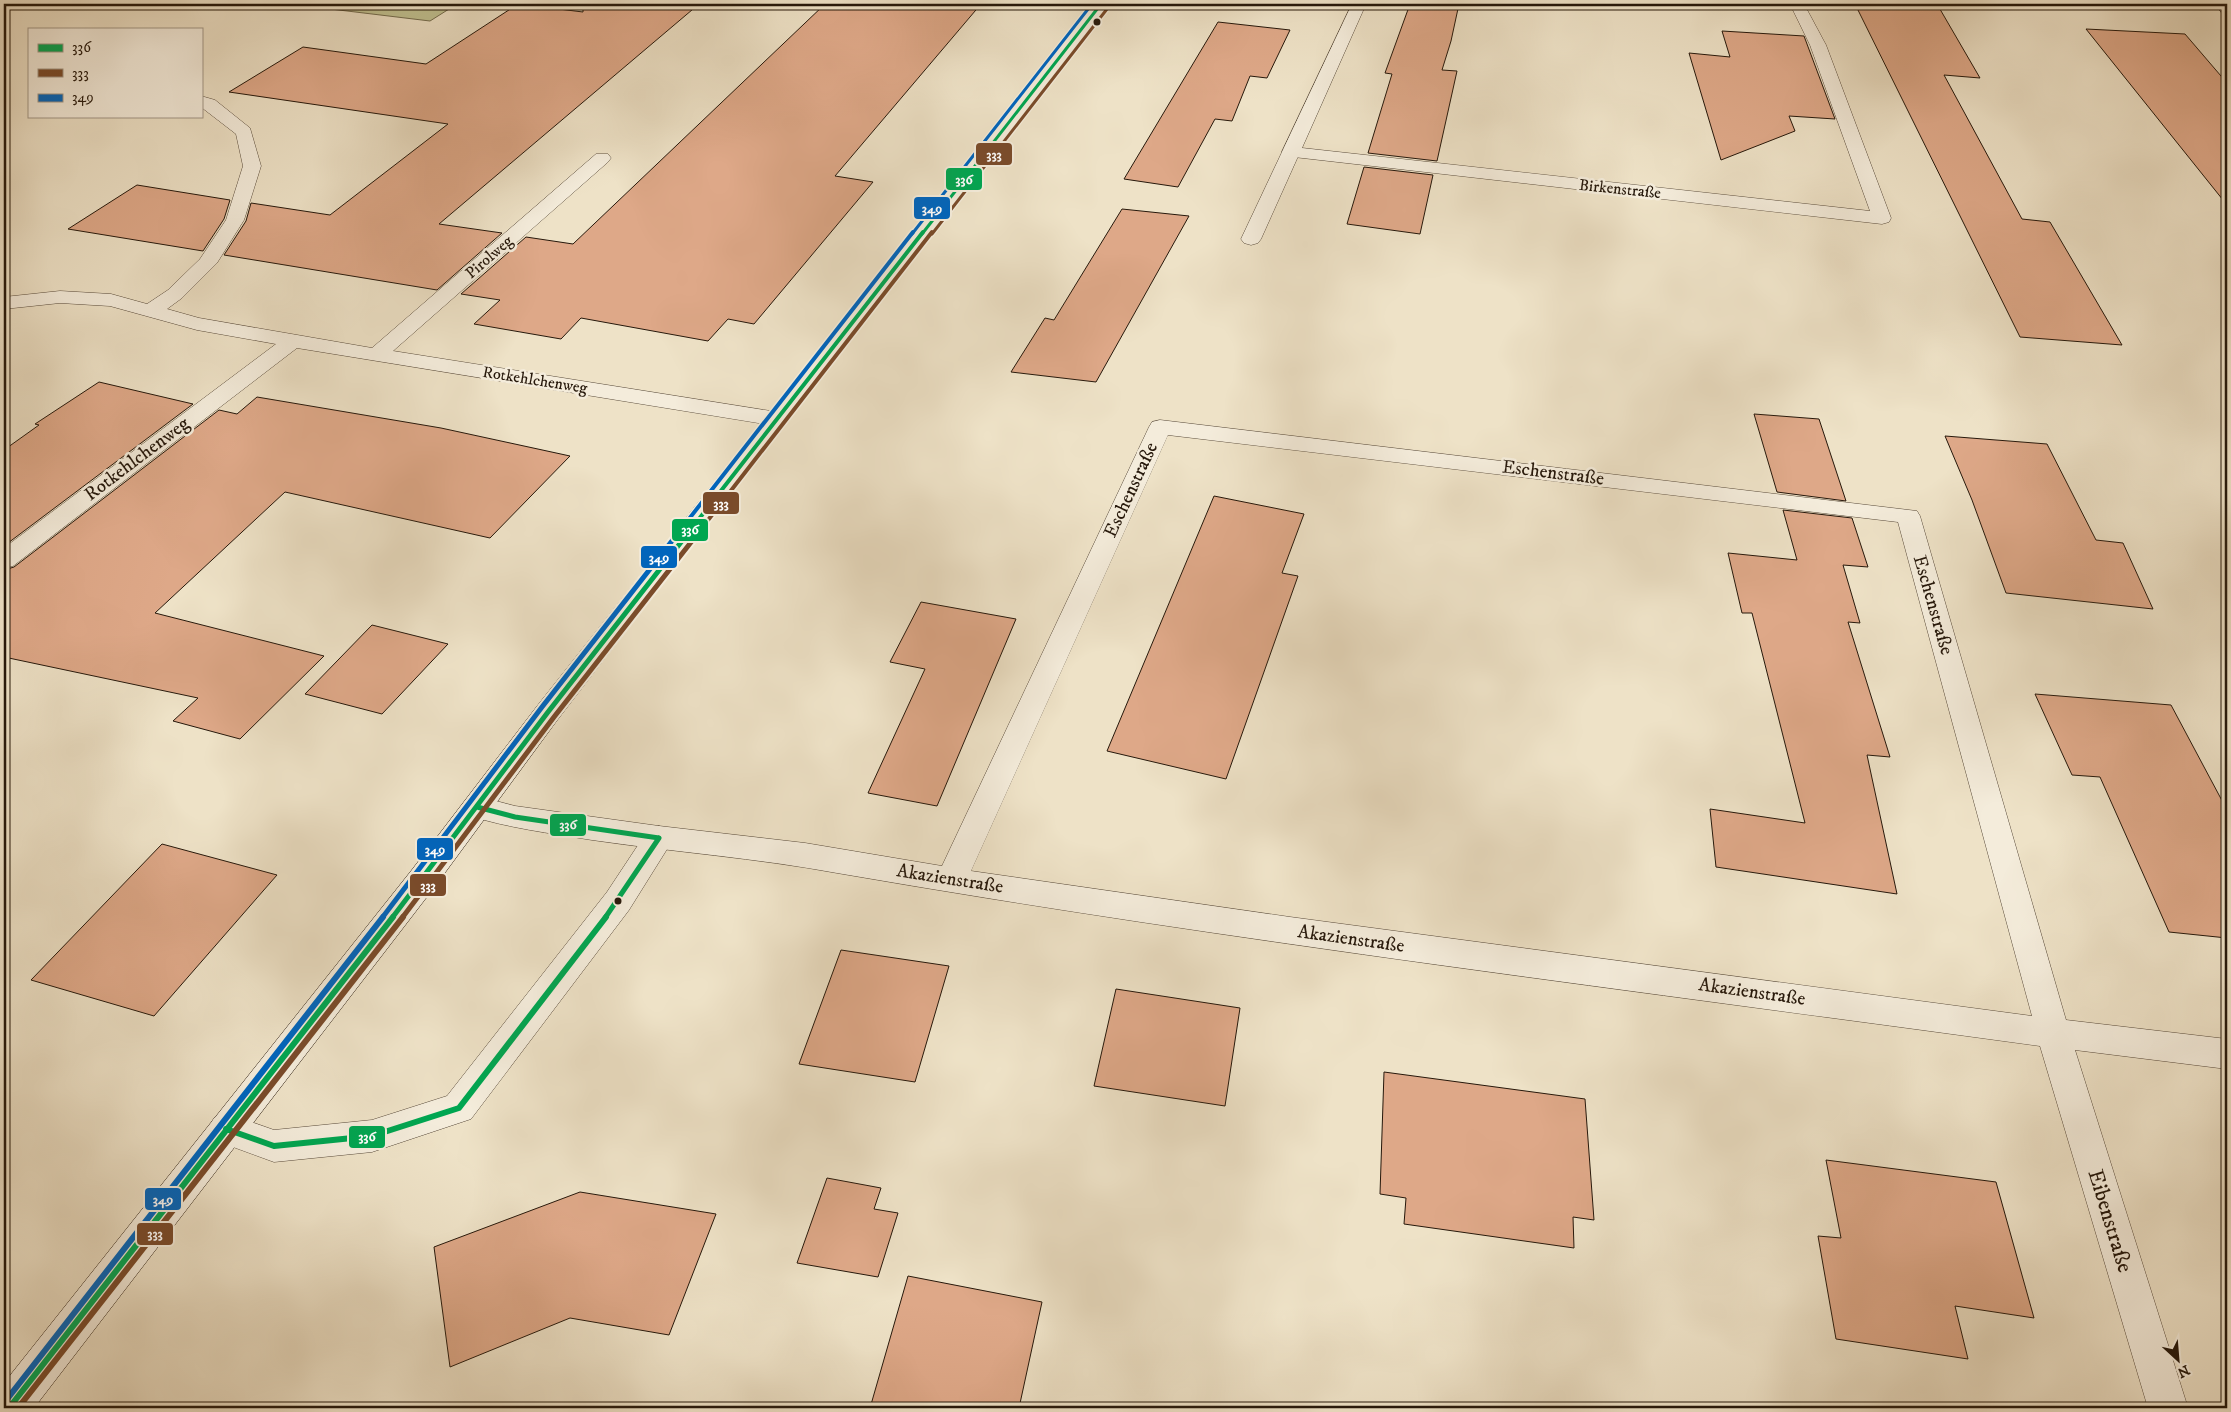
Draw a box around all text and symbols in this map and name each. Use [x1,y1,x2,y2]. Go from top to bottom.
unlabelled marker [1092,17,1102,27]
legend [28,28,202,118]
text: 336 [72,38,92,57]
text: 333 [72,64,89,83]
text: 349 [72,88,94,107]
line badge: 333 [975,142,1013,166]
text: 333 [986,146,1002,164]
line badge: 336 [945,167,983,191]
text: 336 [955,171,974,189]
street label: Birkenstraße [1578,175,1662,203]
line badge: 349 [913,196,951,220]
text: 349 [922,200,942,218]
street label: Pirolweg [461,231,517,283]
street label: Rotkehlchenweg [481,362,589,398]
street label: Rotkehlchenweg [80,412,195,506]
street label: Eschenstraße [1099,439,1163,541]
street label: Eschenstraße [1501,455,1605,491]
line badge: 333 [702,491,740,515]
text: 333 [713,495,729,513]
line badge: 336 [671,518,709,542]
text: 336 [681,521,700,539]
line badge: 349 [640,545,678,569]
text: 349 [649,549,669,567]
street label: Eschenstraße [1908,553,1958,658]
line badge: 336 [549,813,587,837]
text: 336 [559,816,578,834]
line badge: 349 [416,837,454,861]
text: 349 [425,841,445,859]
street label: Akazienstraße [895,859,1005,899]
line badge: 333 [409,873,447,897]
text: 333 [420,877,436,895]
unlabelled marker [613,896,623,906]
street label: Akazienstraße [1296,920,1406,958]
street label: Akazienstraße [1697,973,1807,1011]
line badge: 336 [348,1125,386,1149]
text: 336 [358,1128,377,1146]
street label: Eibenstraße [2082,1166,2138,1276]
line badge: 349 [144,1187,182,1211]
text: 349 [153,1191,173,1209]
line badge: 333 [136,1222,174,1246]
text: 333 [147,1225,163,1243]
north arrow [2154,1334,2204,1384]
text: N [2174,1360,2192,1382]

